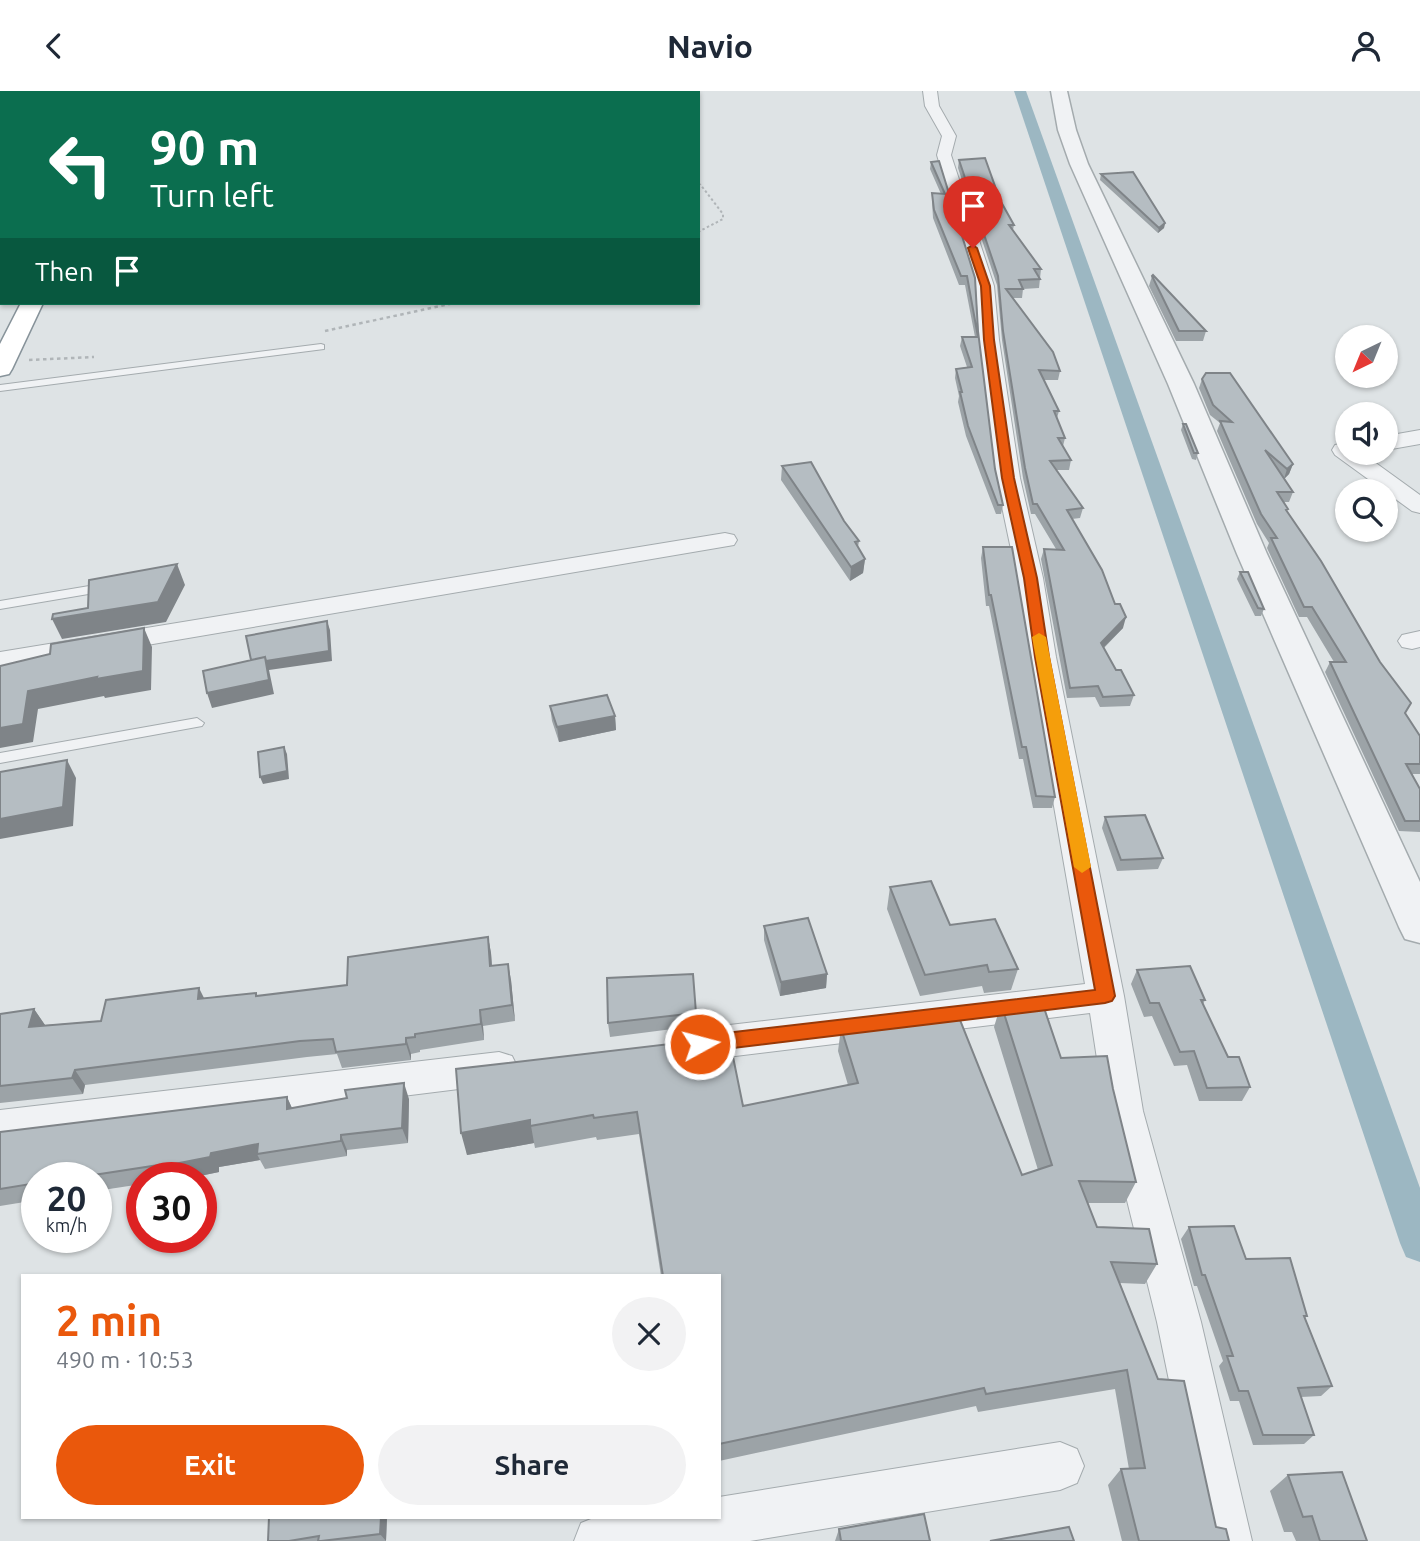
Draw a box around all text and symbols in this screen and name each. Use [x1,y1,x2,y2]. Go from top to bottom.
icon: back [35,27,73,65]
icon: person [1347,27,1385,65]
text: Navio [667,28,753,64]
icon: left [35,119,126,210]
text: 90 m [150,119,259,174]
pin [943,176,1003,248]
text: Turn left [150,177,274,213]
icon: arrive [954,187,992,225]
icon: arrive [108,252,146,290]
text: Then [35,257,94,286]
north arrow [1335,325,1398,389]
map controls [1335,325,1398,542]
button: sound [1335,402,1398,465]
button: search [1335,479,1398,542]
position arrow [663,1007,737,1081]
speed limit sign: 30 [126,1162,217,1253]
text: 20 [47,1178,86,1218]
text: km/h [46,1215,87,1235]
text: 2 min [56,1297,162,1344]
button: close [612,1297,686,1371]
text: 490 m · 10:53 [56,1347,194,1372]
button: Exit [56,1425,364,1505]
button: Share [378,1425,686,1505]

